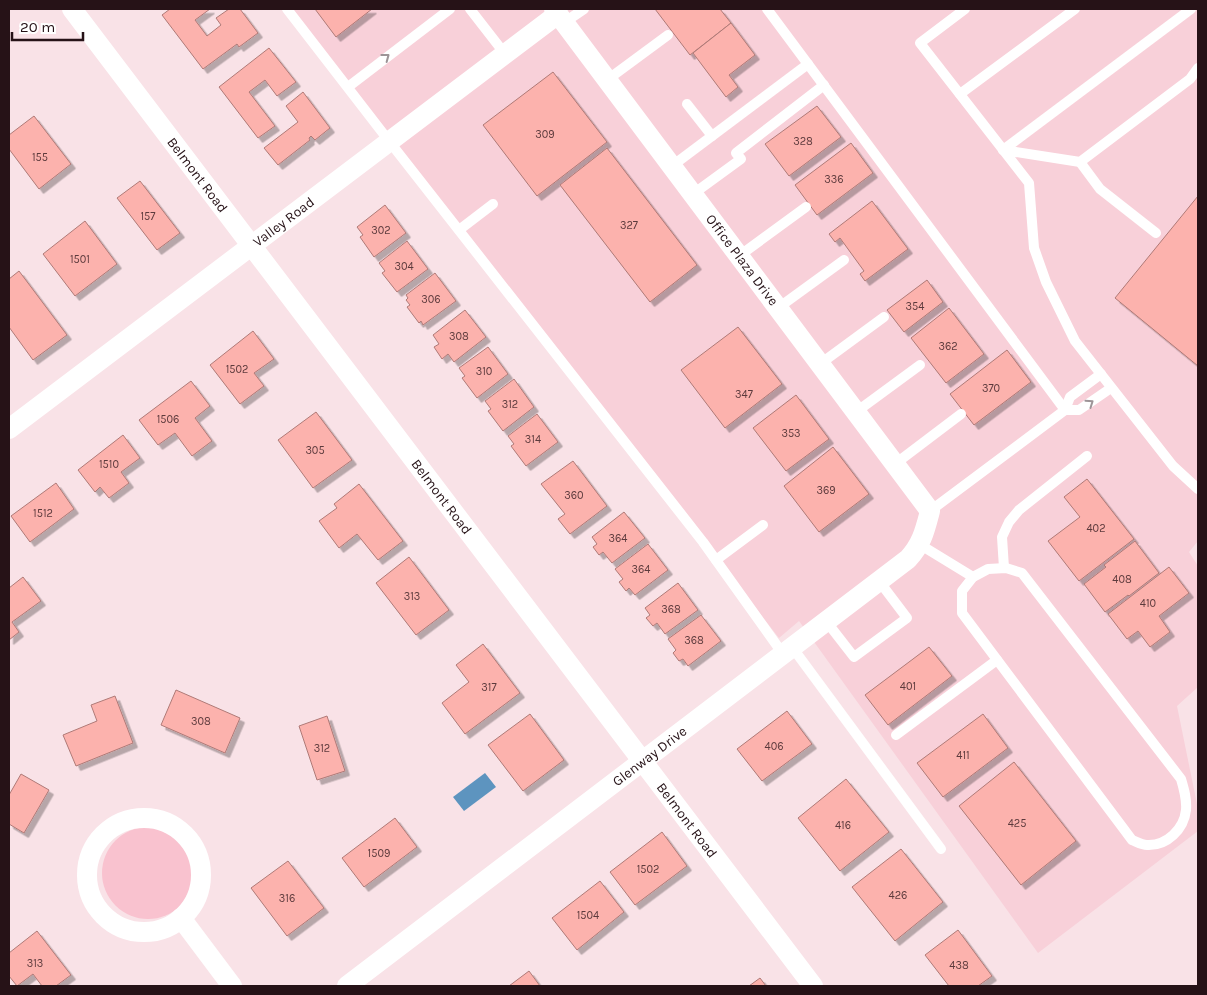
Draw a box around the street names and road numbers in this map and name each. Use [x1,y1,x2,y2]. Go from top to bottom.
street label: Belmont Road [164,134,232,216]
street label: Valley Road [249,193,317,250]
street label: Office Plaza Drive [702,211,782,309]
street label: Belmont Road [408,456,476,538]
street label: Glenway Drive [609,722,690,790]
street label: Belmont Road [653,779,721,861]

